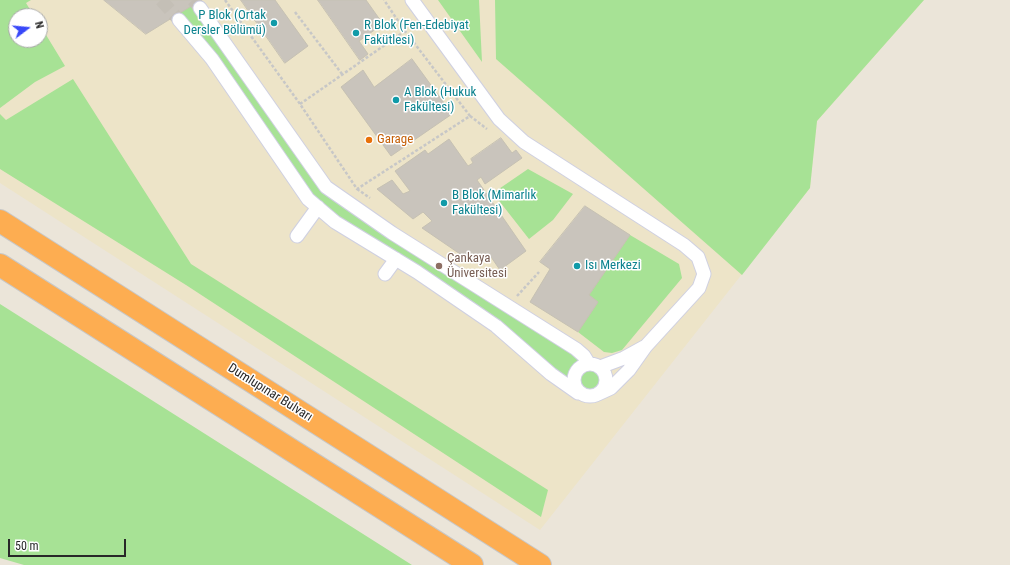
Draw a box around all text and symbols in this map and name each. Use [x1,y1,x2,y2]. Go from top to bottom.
north arrow [8,8,48,48]
place label: P Blok (Ortak Dersler Bölümü) [183,8,266,39]
marker: P Blok (Ortak Dersler Bölümü) [269,18,279,28]
place label: R Blok (Fen-Edebiyat Fakütlesi) [364,18,469,49]
text: N [32,20,46,30]
marker: R Blok (Fen-Edebiyat Fakütlesi) [351,28,361,38]
place label: A Blok (Hukuk Fakültesi) [404,85,476,116]
marker: A Blok (Hukuk Fakültesi) [391,95,401,105]
place label: Garage [377,132,413,148]
marker: Garage [364,135,374,145]
place label: B Blok (Mimarlık Fakültesi) [452,188,536,219]
marker: B Blok (Mimarlık Fakültesi) [439,198,449,208]
place label: Çankaya Üniversitesi [447,251,507,282]
place label: Isı Merkezi [585,258,641,274]
marker: Çankaya Üniversitesi [434,261,444,271]
marker: Isı Merkezi [572,261,582,271]
street label: Dumlupınar Bulvarı [225,361,315,425]
scale bar [10,531,128,557]
text: 50 m [15,539,39,553]

